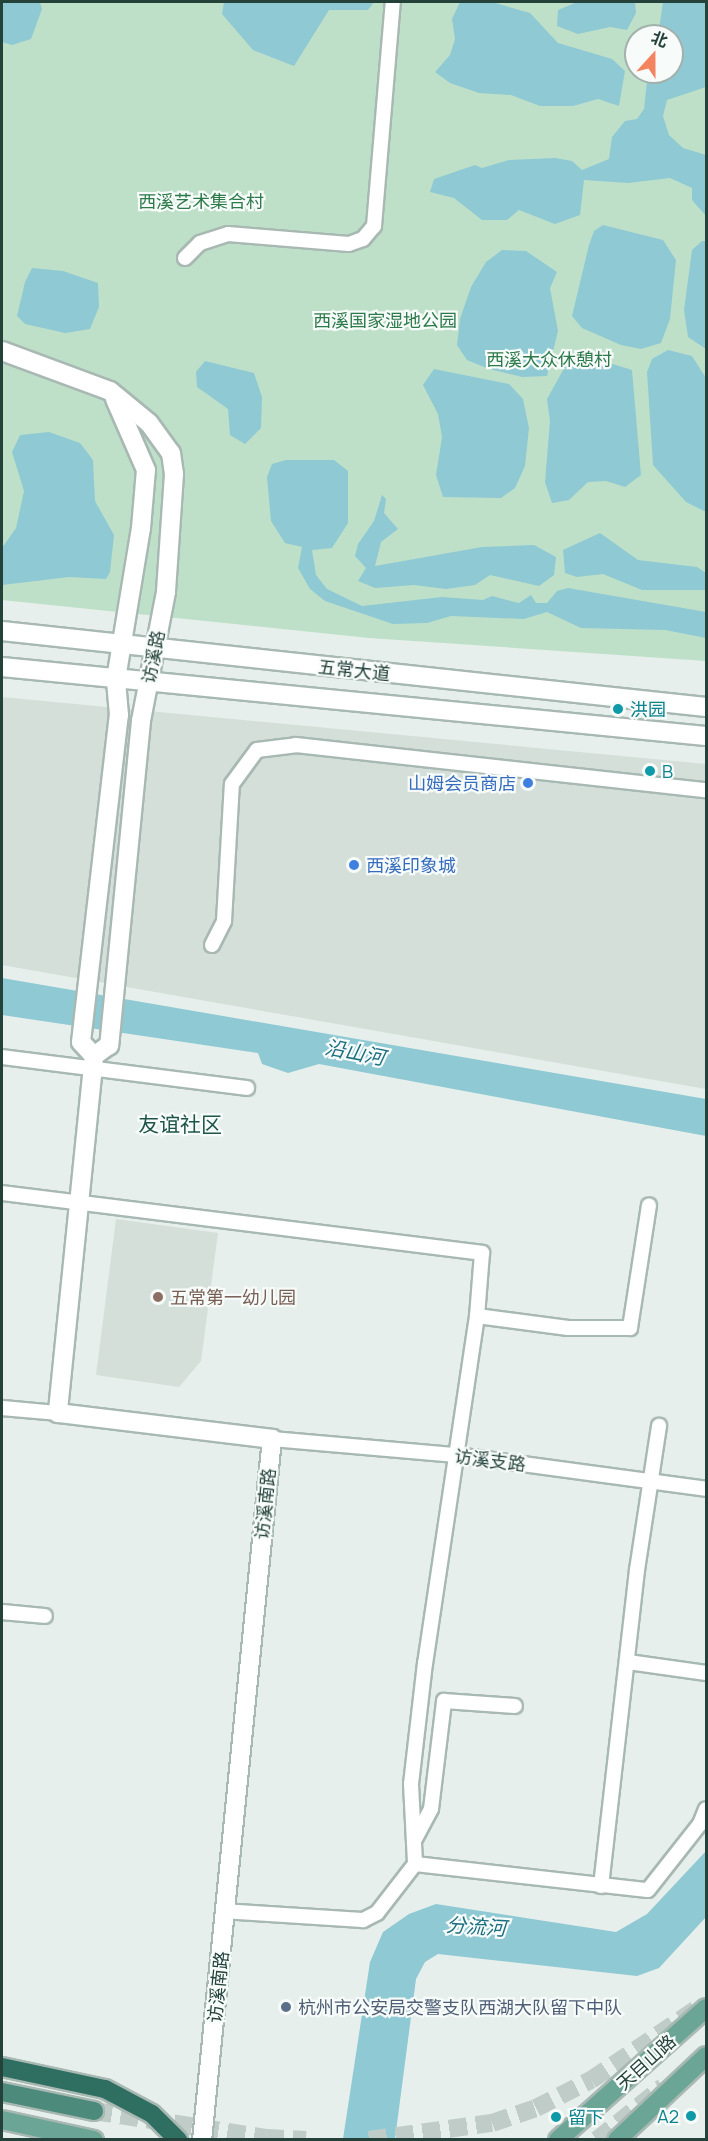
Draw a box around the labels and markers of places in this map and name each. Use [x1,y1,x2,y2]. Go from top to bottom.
place label: 洪园 [630,698,666,720]
marker: 洪园 [611,702,625,716]
place label: B [662,760,673,782]
marker: B [643,764,657,778]
place label: 山姆会员商店 [408,772,516,794]
marker: 山姆会员商店 [521,776,535,790]
place label: 西溪印象城 [366,854,456,876]
marker: 西溪印象城 [347,858,361,872]
place label: 五常第一幼儿园 [170,1286,296,1308]
marker: 五常第一幼儿园 [151,1290,165,1304]
place label: 杭州市公安局交警支队西湖大队留下中队 [298,1996,622,2018]
marker: 杭州市公安局交警支队西湖大队留下中队 [279,2000,293,2014]
place label: A2 [657,2105,679,2127]
place label: 留下 [568,2106,604,2128]
marker: A2 [684,2109,698,2123]
marker: 留下 [549,2110,563,2124]

